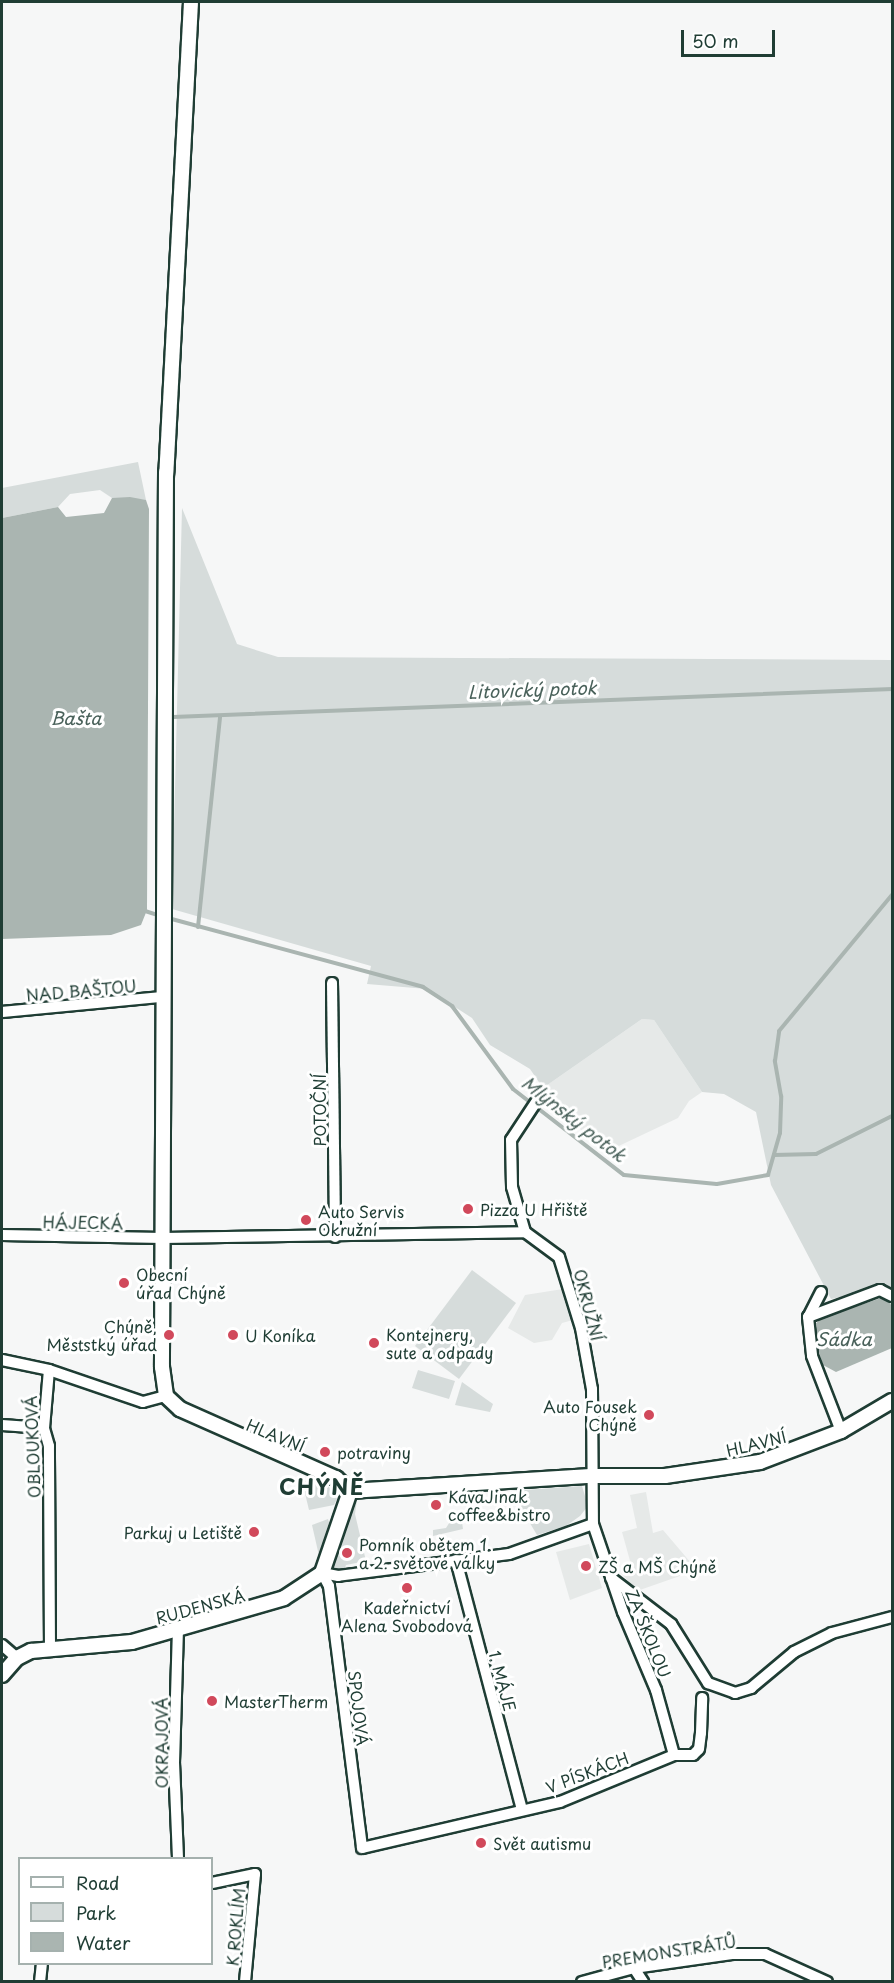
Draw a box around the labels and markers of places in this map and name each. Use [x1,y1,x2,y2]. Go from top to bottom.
place label: Pizza U Hřiště [480,1199,588,1219]
place label: Auto Servis Okružní [318,1201,405,1239]
marker: Pizza U Hřiště [461,1202,475,1216]
marker: Auto Servis Okružní [299,1213,313,1227]
place label: Obecní úřad Chýně [136,1264,226,1302]
marker: Obecní úřad Chýně [117,1276,131,1290]
place label: Chýně, Měststký úřad [45,1316,157,1354]
place label: Kontejnery, sute a odpady [386,1324,494,1362]
place label: U Koníka [245,1325,316,1345]
marker: Chýně, Měststký úřad [162,1328,176,1342]
marker: U Koníka [226,1328,240,1342]
marker: Kontejnery, sute a odpady [367,1336,381,1350]
place label: Auto Fousek Chýně [542,1396,637,1434]
marker: Auto Fousek Chýně [642,1408,656,1422]
place label: potraviny [337,1442,411,1462]
marker: potraviny [318,1445,332,1459]
place label: KávaJinak coffee&bistro [448,1486,551,1524]
marker: KávaJinak coffee&bistro [429,1498,443,1512]
place label: Parkuj u Letiště [124,1522,242,1542]
marker: Parkuj u Letiště [247,1525,261,1539]
place label: Pomník obětem 1. a 2. světové války [359,1534,498,1572]
marker: Pomník obětem 1. a 2. světové války [340,1546,354,1560]
place label: ZŠ a MŠ Chýně [598,1556,718,1576]
marker: ZŠ a MŠ Chýně [579,1559,593,1573]
marker: Kadeřnictví Alena Svobodová [400,1581,414,1595]
place label: Kadeřnictví Alena Svobodová [342,1597,472,1635]
place label: MasterTherm [224,1691,328,1711]
marker: MasterTherm [205,1694,219,1708]
place label: Svět autismu [493,1833,593,1853]
marker: Svět autismu [474,1836,488,1850]

